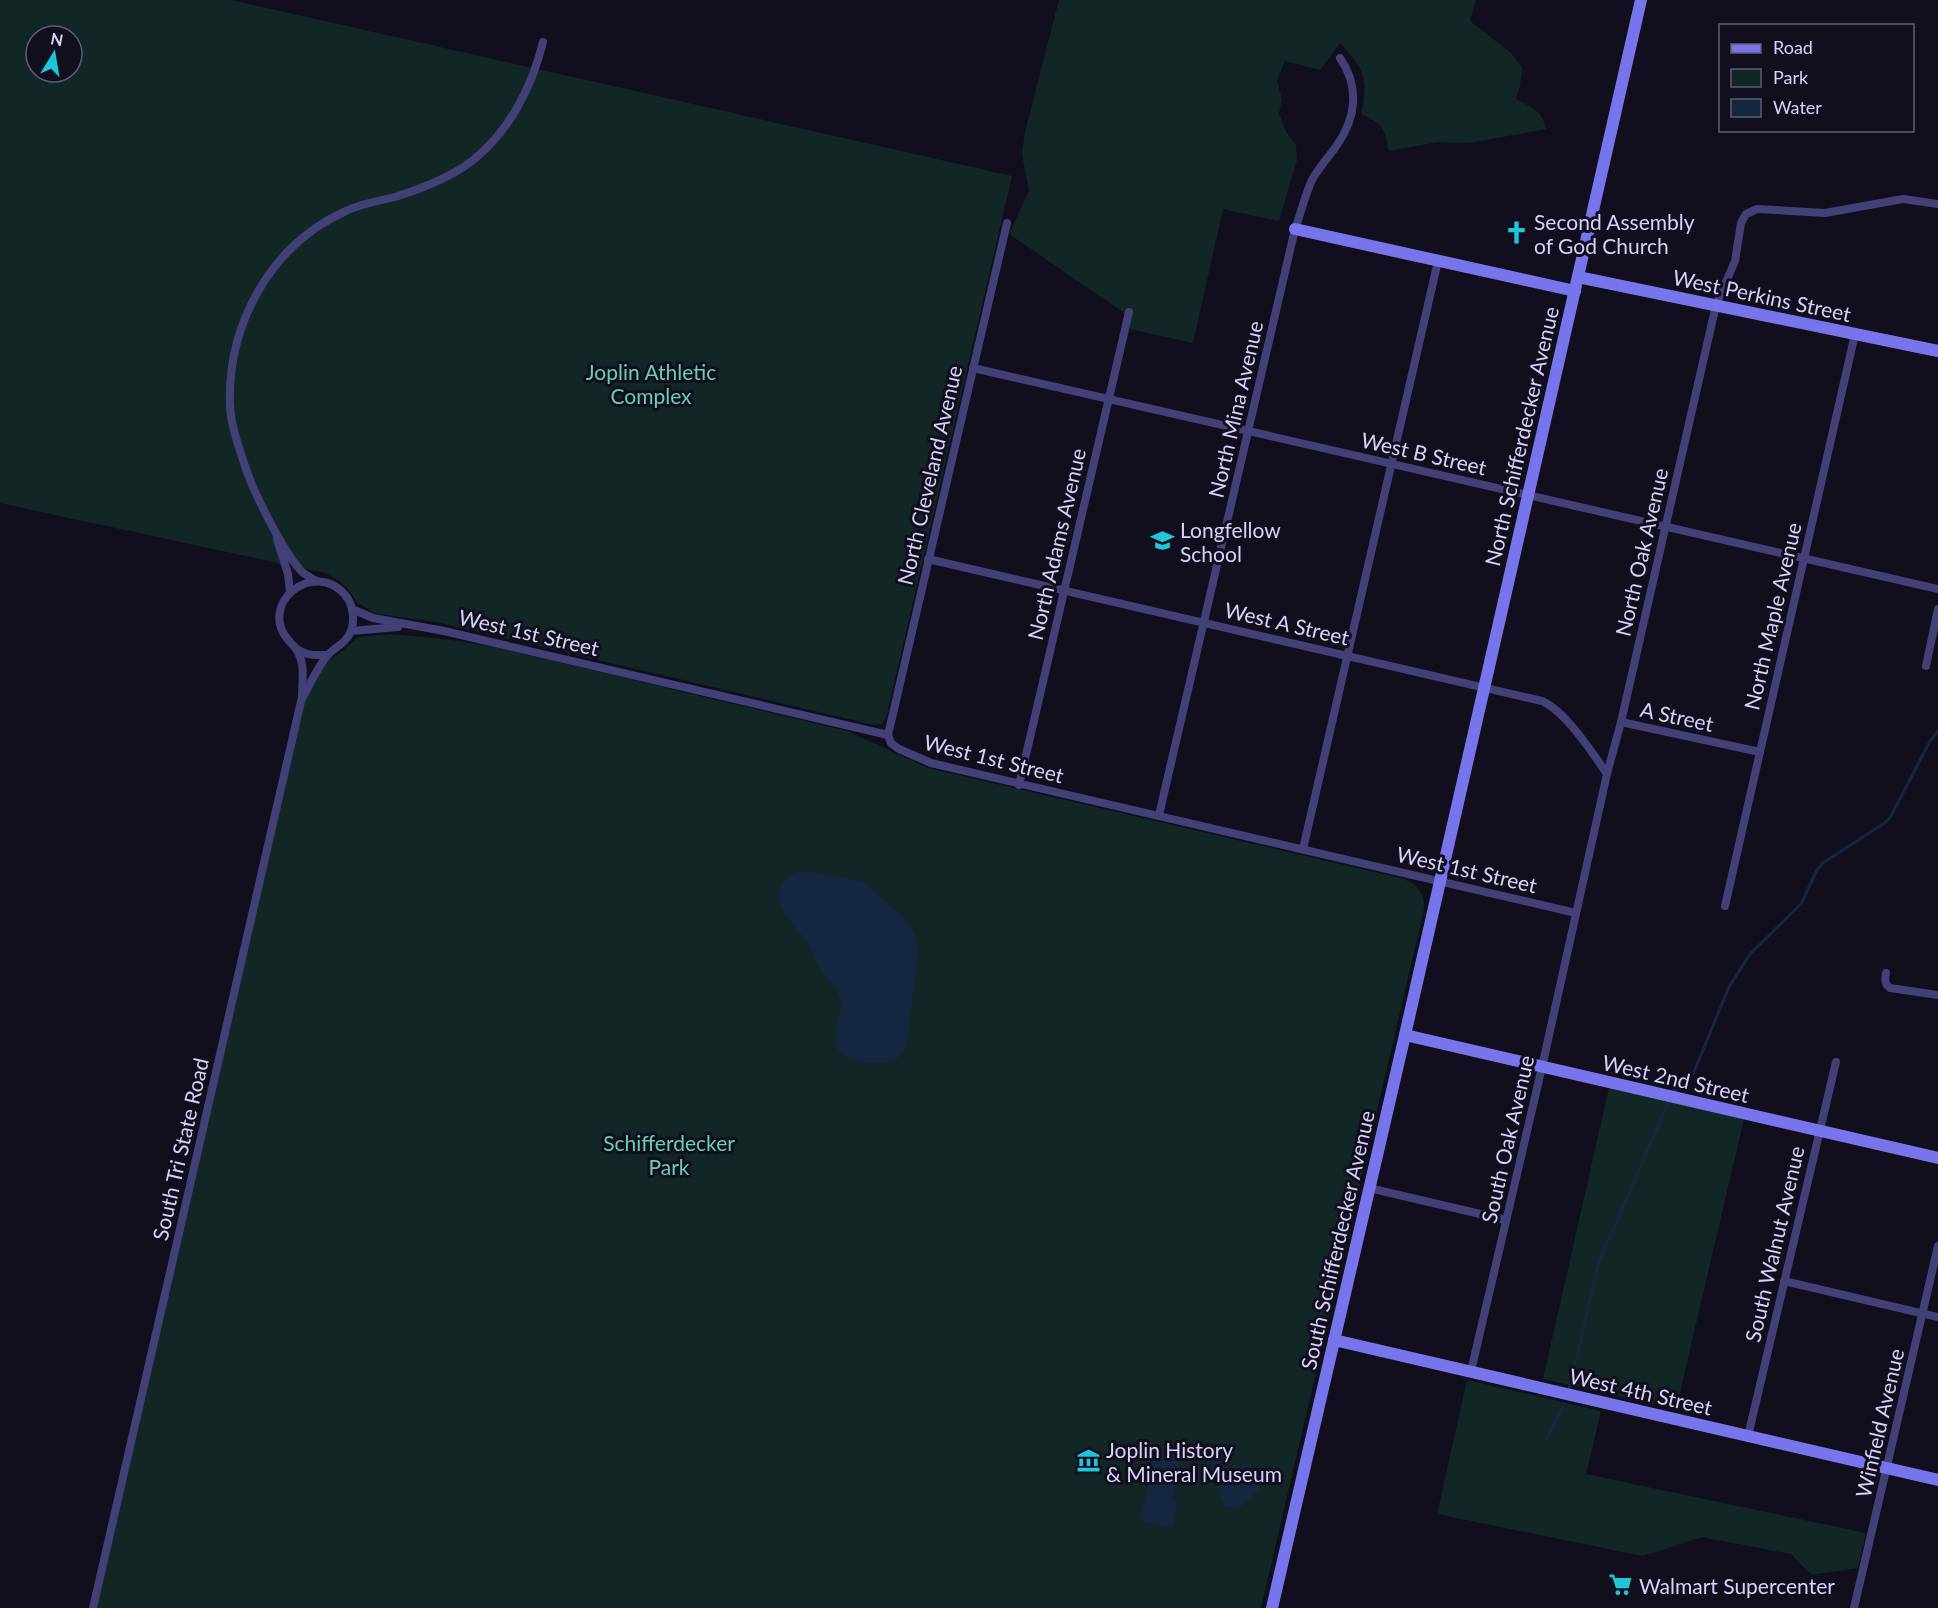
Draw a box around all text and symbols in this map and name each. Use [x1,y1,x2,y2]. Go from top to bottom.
north arrow [24,24,84,84]
legend [1719,24,1914,132]
text: N [49,28,65,49]
text: Road [1773,36,1813,58]
text: Park [1773,66,1809,88]
text: Water [1773,96,1822,118]
place label: Second Assembly of God Church [1534,209,1695,258]
church icon: Second Assembly of God Church [1503,220,1529,246]
street label: West Perkins Street [1671,264,1854,326]
street label: North Schifferdecker Avenue [1479,304,1563,568]
street label: North Mina Avenue [1203,318,1267,500]
park label: Joplin Athletic Complex [586,359,716,408]
street label: North Cleveland Avenue [892,363,966,587]
street label: West B Street [1359,426,1490,480]
street label: North Adams Avenue [1022,446,1090,642]
street label: North Oak Avenue [1610,466,1672,638]
place label: Longfellow School [1180,517,1281,566]
street label: North Maple Avenue [1738,520,1806,712]
school or university icon: Longfellow School [1149,528,1175,554]
street label: West A Street [1222,597,1352,650]
street label: West 1st Street [456,604,602,660]
street label: A Street [1638,696,1716,736]
street label: West 1st Street [922,729,1067,788]
street label: West 1st Street [1394,841,1540,897]
street label: West 2nd Street [1600,1049,1752,1107]
street label: South Oak Avenue [1476,1053,1538,1225]
street label: South Tri State Road [147,1055,213,1243]
street label: South Schifferdecker Avenue [1295,1108,1379,1372]
park label: Schifferdecker Park [603,1130,735,1179]
street label: South Walnut Avenue [1739,1144,1809,1344]
street label: Winfield Avenue [1850,1346,1908,1500]
street label: West 4th Street [1567,1362,1715,1420]
place label: Joplin History & Mineral Museum [1106,1437,1282,1486]
museum icon: Joplin History & Mineral Museum [1075,1448,1101,1474]
supermarket icon: Walmart Supercenter [1608,1572,1634,1598]
place label: Walmart Supercenter [1639,1573,1835,1598]

